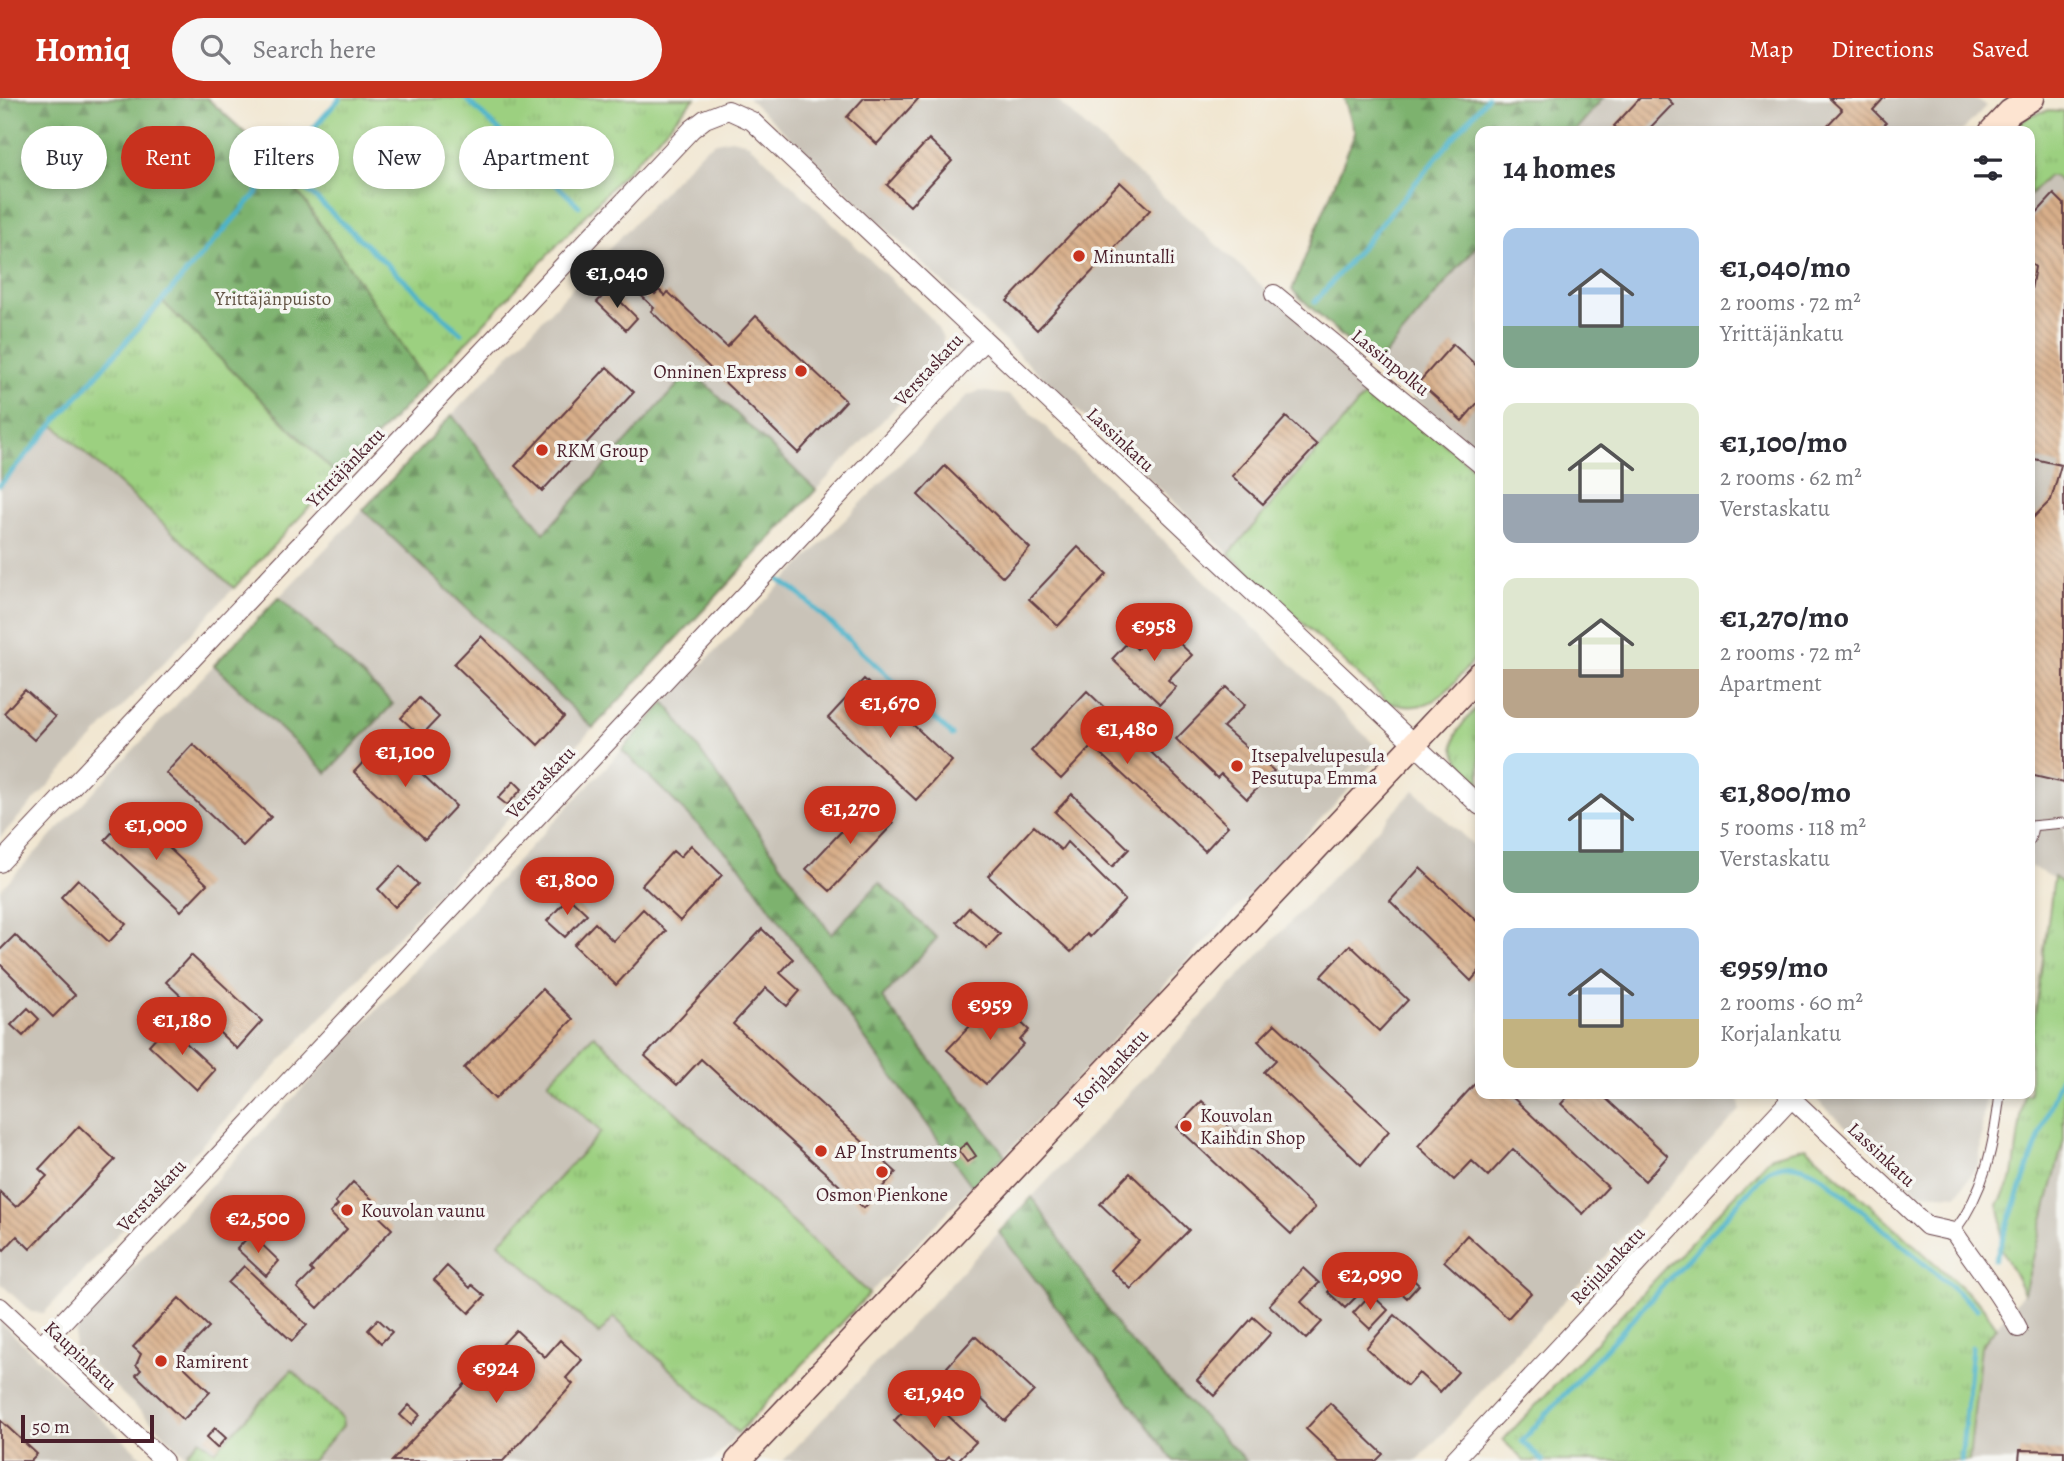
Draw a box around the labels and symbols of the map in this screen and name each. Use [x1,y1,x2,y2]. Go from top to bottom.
place label: Minuntalli [1093,244,1175,270]
marker: Minuntalli [1071,248,1087,264]
pin: €1,040 [560,250,674,310]
park label: Yrittäjänpuisto [214,286,331,312]
street label: Lassinpolku [1346,323,1435,403]
street label: Verstaskatu [888,327,970,412]
place label: Onninen Express [653,359,787,385]
marker: Onninen Express [793,363,809,379]
street label: Lassinkatu [1081,402,1160,478]
street label: Yrittäjänkatu [300,421,391,514]
place label: RKM Group [556,438,649,464]
marker: RKM Group [534,442,550,458]
pin: €958 [1113,603,1195,663]
pin: €1,670 [833,680,947,740]
pin: €1,480 [1070,706,1184,766]
pin: €1,100 [348,730,462,789]
street label: Verstaskatu [500,740,582,825]
place label: Itsepalvelupesula Pesutupa Emma [1251,743,1385,791]
marker: Itsepalvelupesula Pesutupa Emma [1229,758,1245,774]
pin: €1,270 [793,786,907,846]
pin: €1,000 [99,802,213,862]
pin: €1,800 [510,858,624,917]
pin: €959 [949,982,1031,1042]
pin: €1,180 [125,998,239,1057]
street label: Korjalankatu [1067,1023,1155,1114]
place label: Kouvolan Kaihdin Shop [1200,1103,1305,1151]
street label: Lassinkatu [1842,1117,1921,1193]
marker: Kouvolan Kaihdin Shop [1178,1118,1194,1134]
place label: AP Instruments [834,1139,958,1165]
marker: AP Instruments [813,1143,829,1159]
street label: Verstaskatu [111,1153,193,1238]
marker: Osmon Pienkone [874,1164,890,1180]
place label: Osmon Pienkone [816,1182,948,1208]
pin: €2,500 [201,1196,315,1255]
place label: Kouvolan vaunu [361,1198,486,1224]
marker: Kouvolan vaunu [339,1202,355,1218]
street label: Reijulankatu [1565,1220,1651,1310]
pin: €2,090 [1313,1252,1427,1312]
street label: Kaupinkatu [38,1315,123,1397]
pin: €924 [455,1346,537,1405]
place label: Ramirent [175,1349,249,1375]
marker: Ramirent [153,1353,169,1369]
pin: €1,940 [877,1370,991,1430]
scale bar [21,1412,154,1444]

